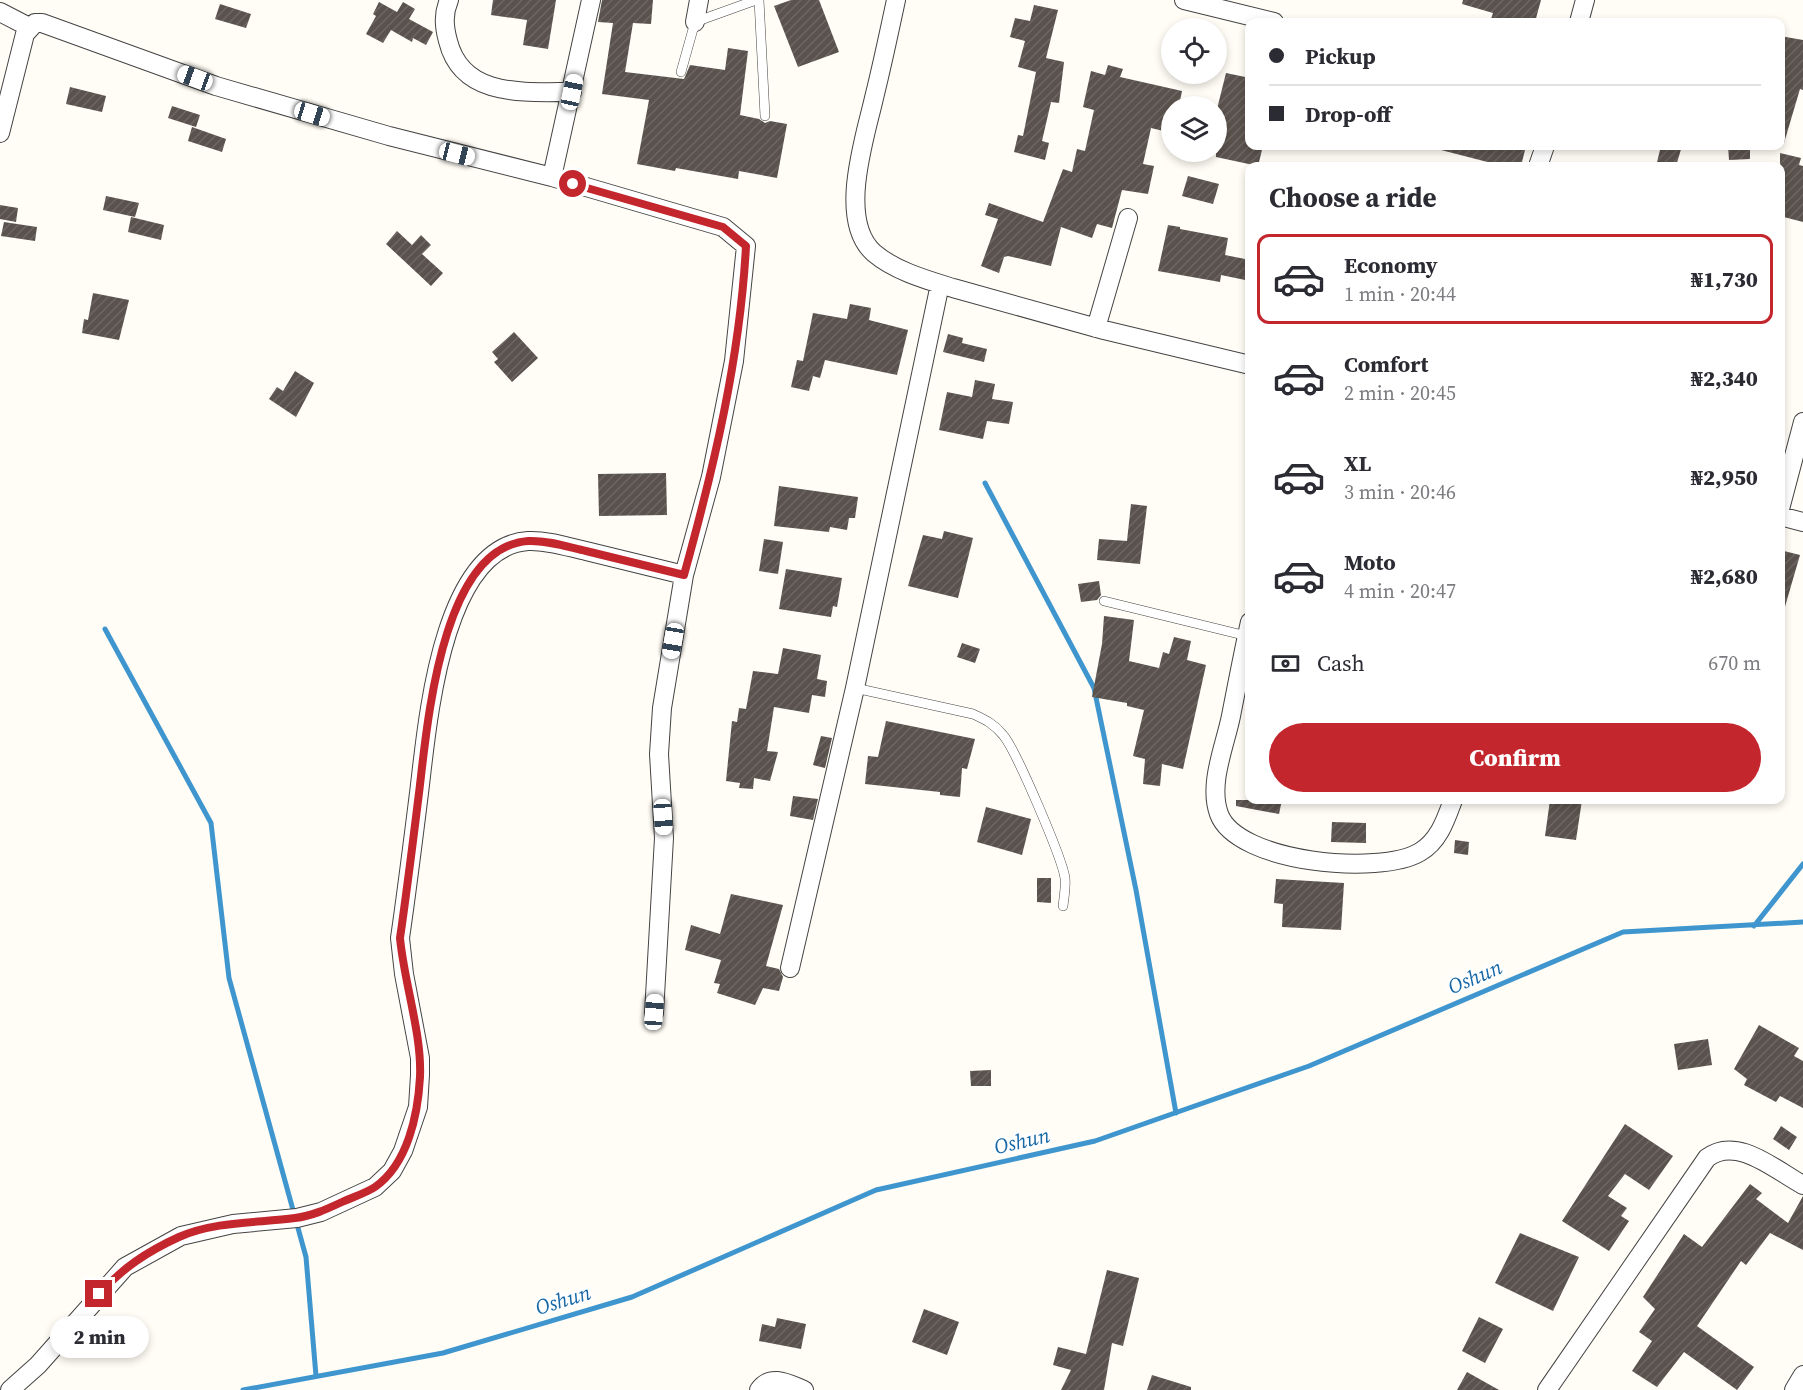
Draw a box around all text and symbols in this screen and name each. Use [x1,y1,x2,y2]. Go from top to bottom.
map controls [1161,18,1227,162]
button: locate [1161,18,1227,84]
text: Pickup [1305,41,1376,71]
car [175,63,215,93]
car [559,73,585,111]
button: layers [1161,96,1227,162]
text: Drop-off [1305,99,1391,129]
car [292,100,332,128]
car [437,141,477,167]
route start [559,170,586,197]
text: Choose a ride [1269,179,1437,216]
text: Economy [1344,250,1438,280]
icon: car [1272,252,1326,306]
text: ₦1,730 [1691,264,1758,294]
text: 1 min · 20:44 [1344,280,1456,308]
text: Comfort [1344,349,1428,379]
icon: car [1272,351,1326,405]
text: ₦2,340 [1691,363,1758,393]
text: 2 min · 20:45 [1344,379,1456,407]
text: XL [1344,448,1371,478]
icon: car [1272,450,1326,504]
text: ₦2,950 [1691,462,1758,492]
text: 3 min · 20:46 [1344,478,1456,506]
text: Moto [1344,547,1396,577]
icon: car [1272,549,1326,603]
text: ₦2,680 [1691,561,1758,591]
text: 4 min · 20:47 [1344,577,1456,605]
car [661,622,685,660]
icon: cash [1269,647,1302,680]
text: Cash [1317,648,1365,678]
text: 670 m [1708,649,1761,677]
button: Confirm [1269,723,1761,792]
car [653,798,673,836]
water label: Oshun [1443,952,1507,1001]
car [644,993,664,1031]
water label: Oshun [991,1120,1053,1161]
water label: Oshun [532,1277,594,1322]
route end [85,1280,112,1307]
callout: 2 min [50,1315,148,1357]
text: 2 min [73,1323,126,1351]

